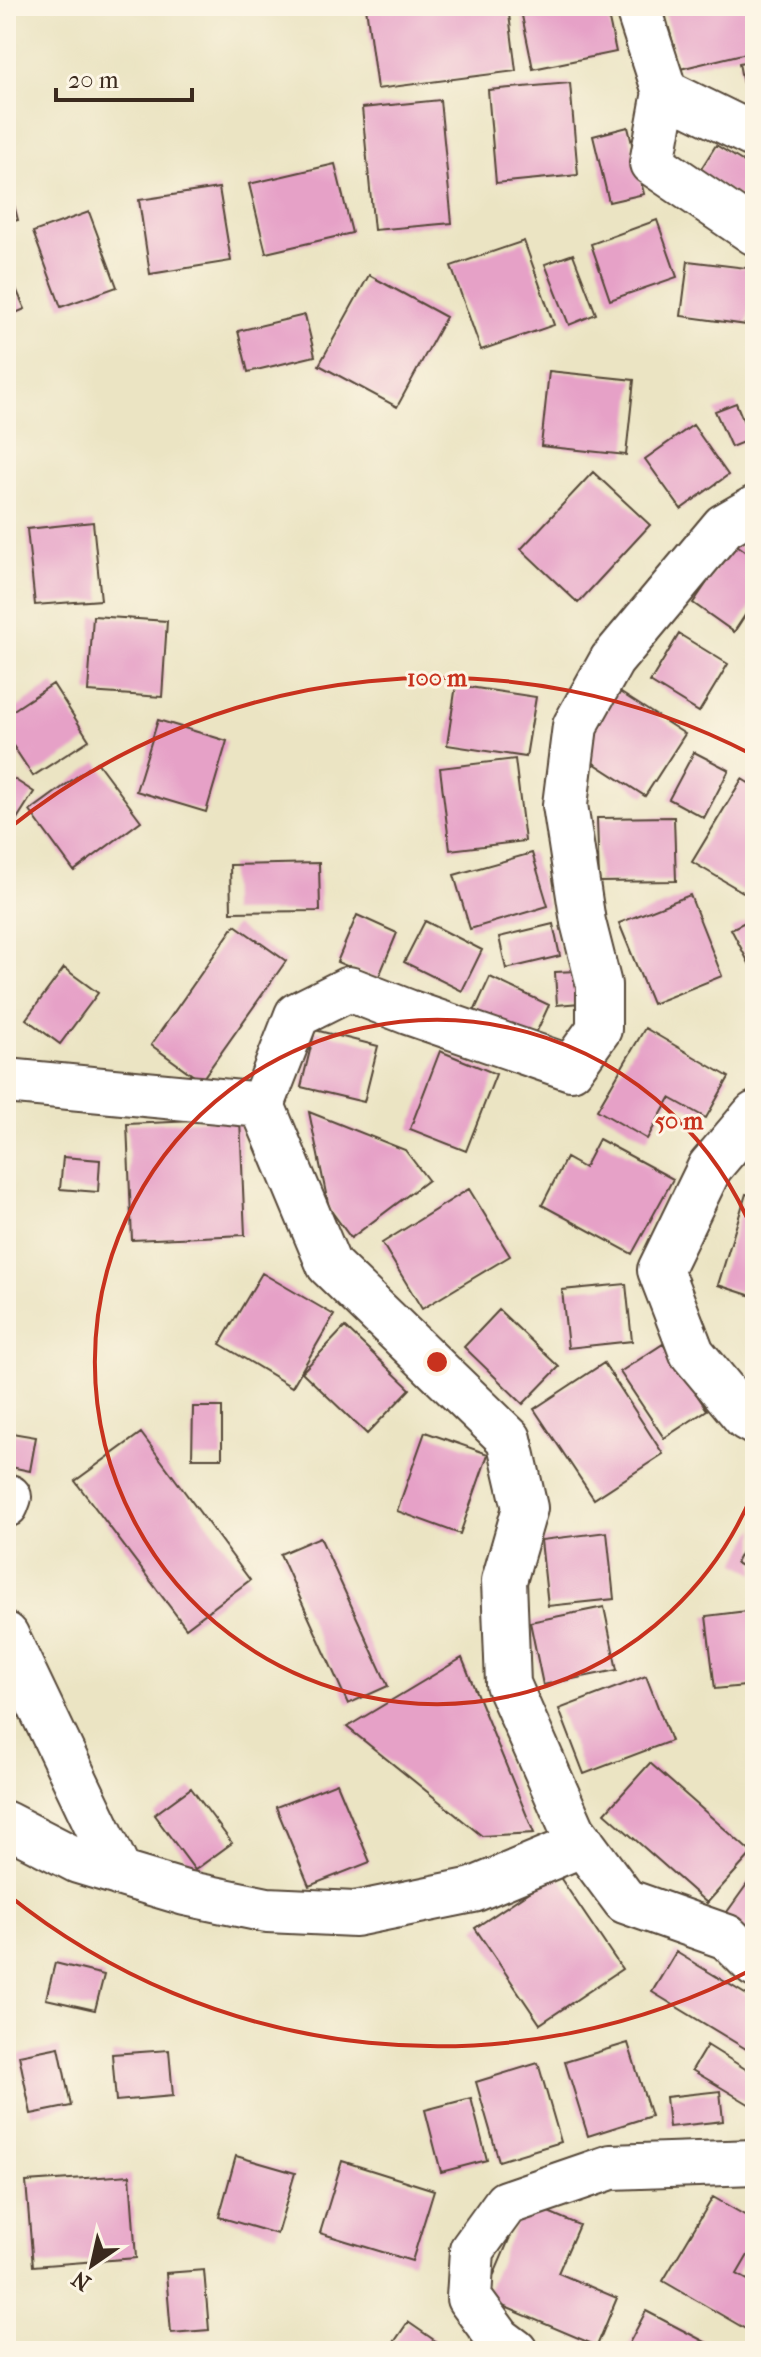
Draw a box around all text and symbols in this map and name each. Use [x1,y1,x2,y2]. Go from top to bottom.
scale bar [56,52,192,102]
text: 20 m [68,66,119,94]
text: 100 m [407,664,468,692]
text: 50 m [655,1107,704,1135]
centre of rings [423,1348,451,1376]
north arrow [52,2225,132,2305]
text: N [67,2265,96,2296]

